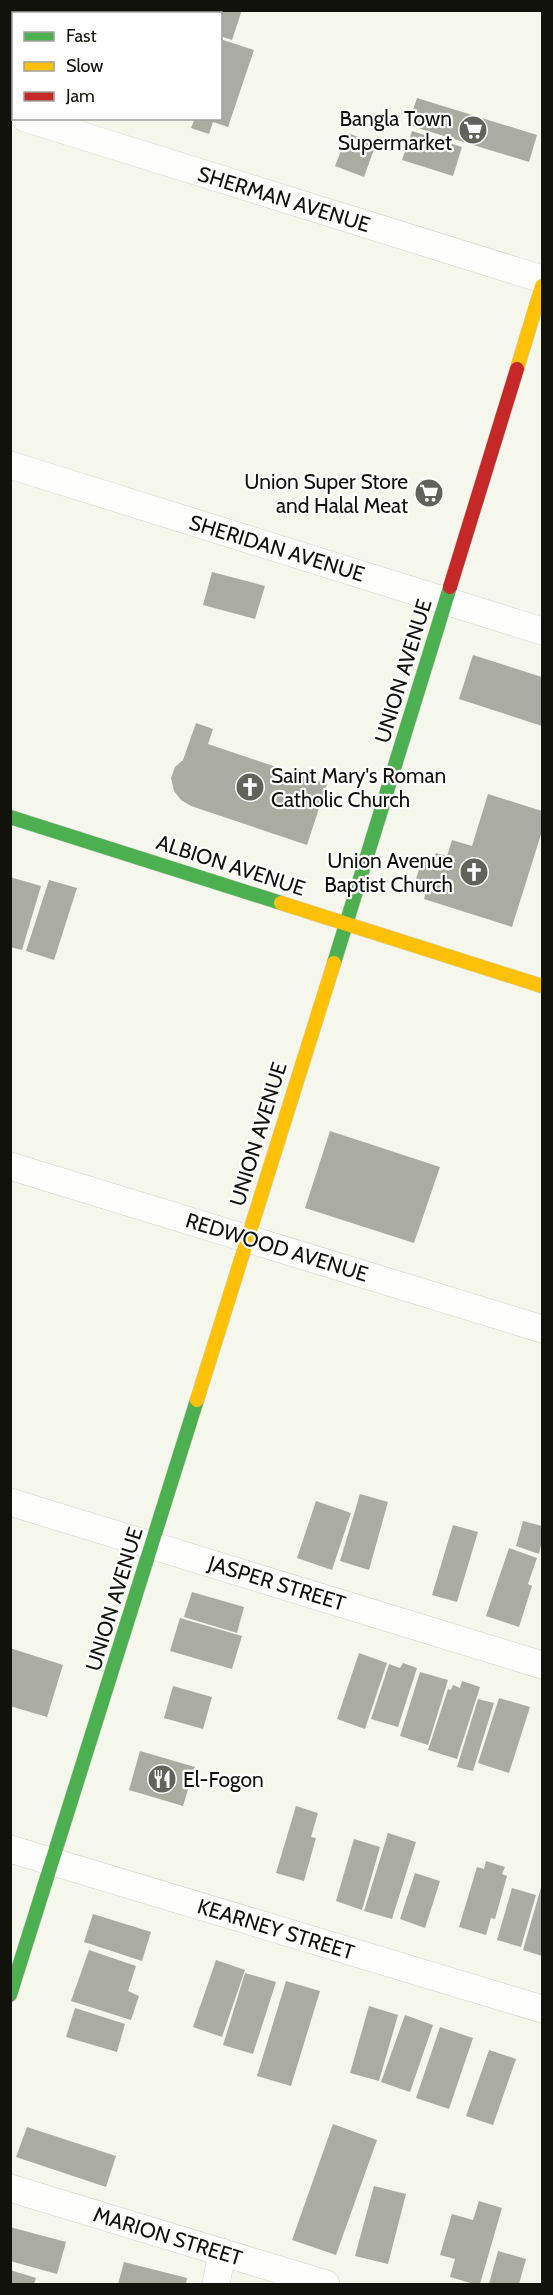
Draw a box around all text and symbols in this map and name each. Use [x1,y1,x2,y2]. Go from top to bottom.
legend [12,12,222,120]
text: Fast [66,25,97,47]
text: Slow [66,55,103,77]
text: Jam [65,85,95,107]
place label: Bangla Town Supermarket [338,106,452,155]
supermarket icon: Bangla Town Supermarket [457,114,489,146]
street label: SHERMAN AVENUE [195,161,373,237]
place label: Union Super Store and Halal Meat [244,469,408,518]
supermarket icon: Union Super Store and Halal Meat [413,477,445,509]
street label: SHERIDAN AVENUE [186,509,368,587]
street label: UNION AVENUE [369,596,437,746]
place label: Saint Mary's Roman Catholic Church [271,763,446,812]
church icon: Saint Mary's Roman Catholic Church [234,771,266,803]
street label: ALBION AVENUE [153,829,309,901]
place label: Union Avenue Baptist Church [324,848,453,897]
church icon: Union Avenue Baptist Church [458,856,490,888]
street label: UNION AVENUE [224,1059,292,1209]
street label: REDWOOD AVENUE [183,1207,371,1287]
street label: UNION AVENUE [80,1524,148,1674]
street label: JASPER STREET [204,1550,349,1616]
restaurant icon: El-Fogon [146,1763,178,1795]
place label: El-Fogon [183,1767,264,1792]
street label: KEARNEY STREET [195,1893,357,1965]
street label: MARION STREET [91,2201,245,2271]

